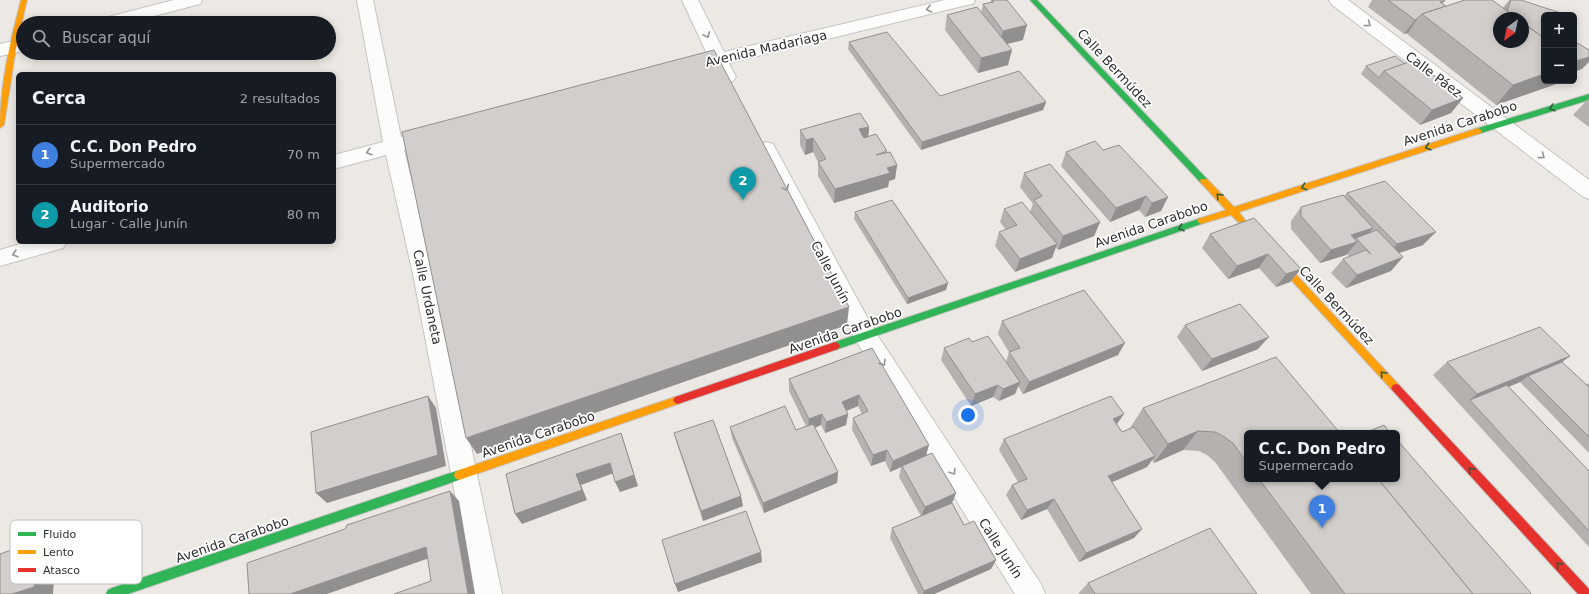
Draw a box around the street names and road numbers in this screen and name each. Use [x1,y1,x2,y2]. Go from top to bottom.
street label: Calle Bermúdez [1074,26,1155,111]
street label: Avenida Madariaga [704,27,828,70]
street label: Calle Páez [1403,48,1465,100]
street label: Avenida Carabobo [1401,98,1519,149]
street label: Avenida Carabobo [1093,198,1210,251]
street label: Calle Junín [808,238,853,306]
street label: Calle Urdaneta [410,248,445,346]
street label: Calle Bermúdez [1296,263,1377,348]
street label: Avenida Carabobo [787,304,904,357]
street label: Avenida Carabobo [480,408,597,461]
street label: Avenida Carabobo [174,513,291,566]
street label: Calle Junín [976,515,1026,581]

